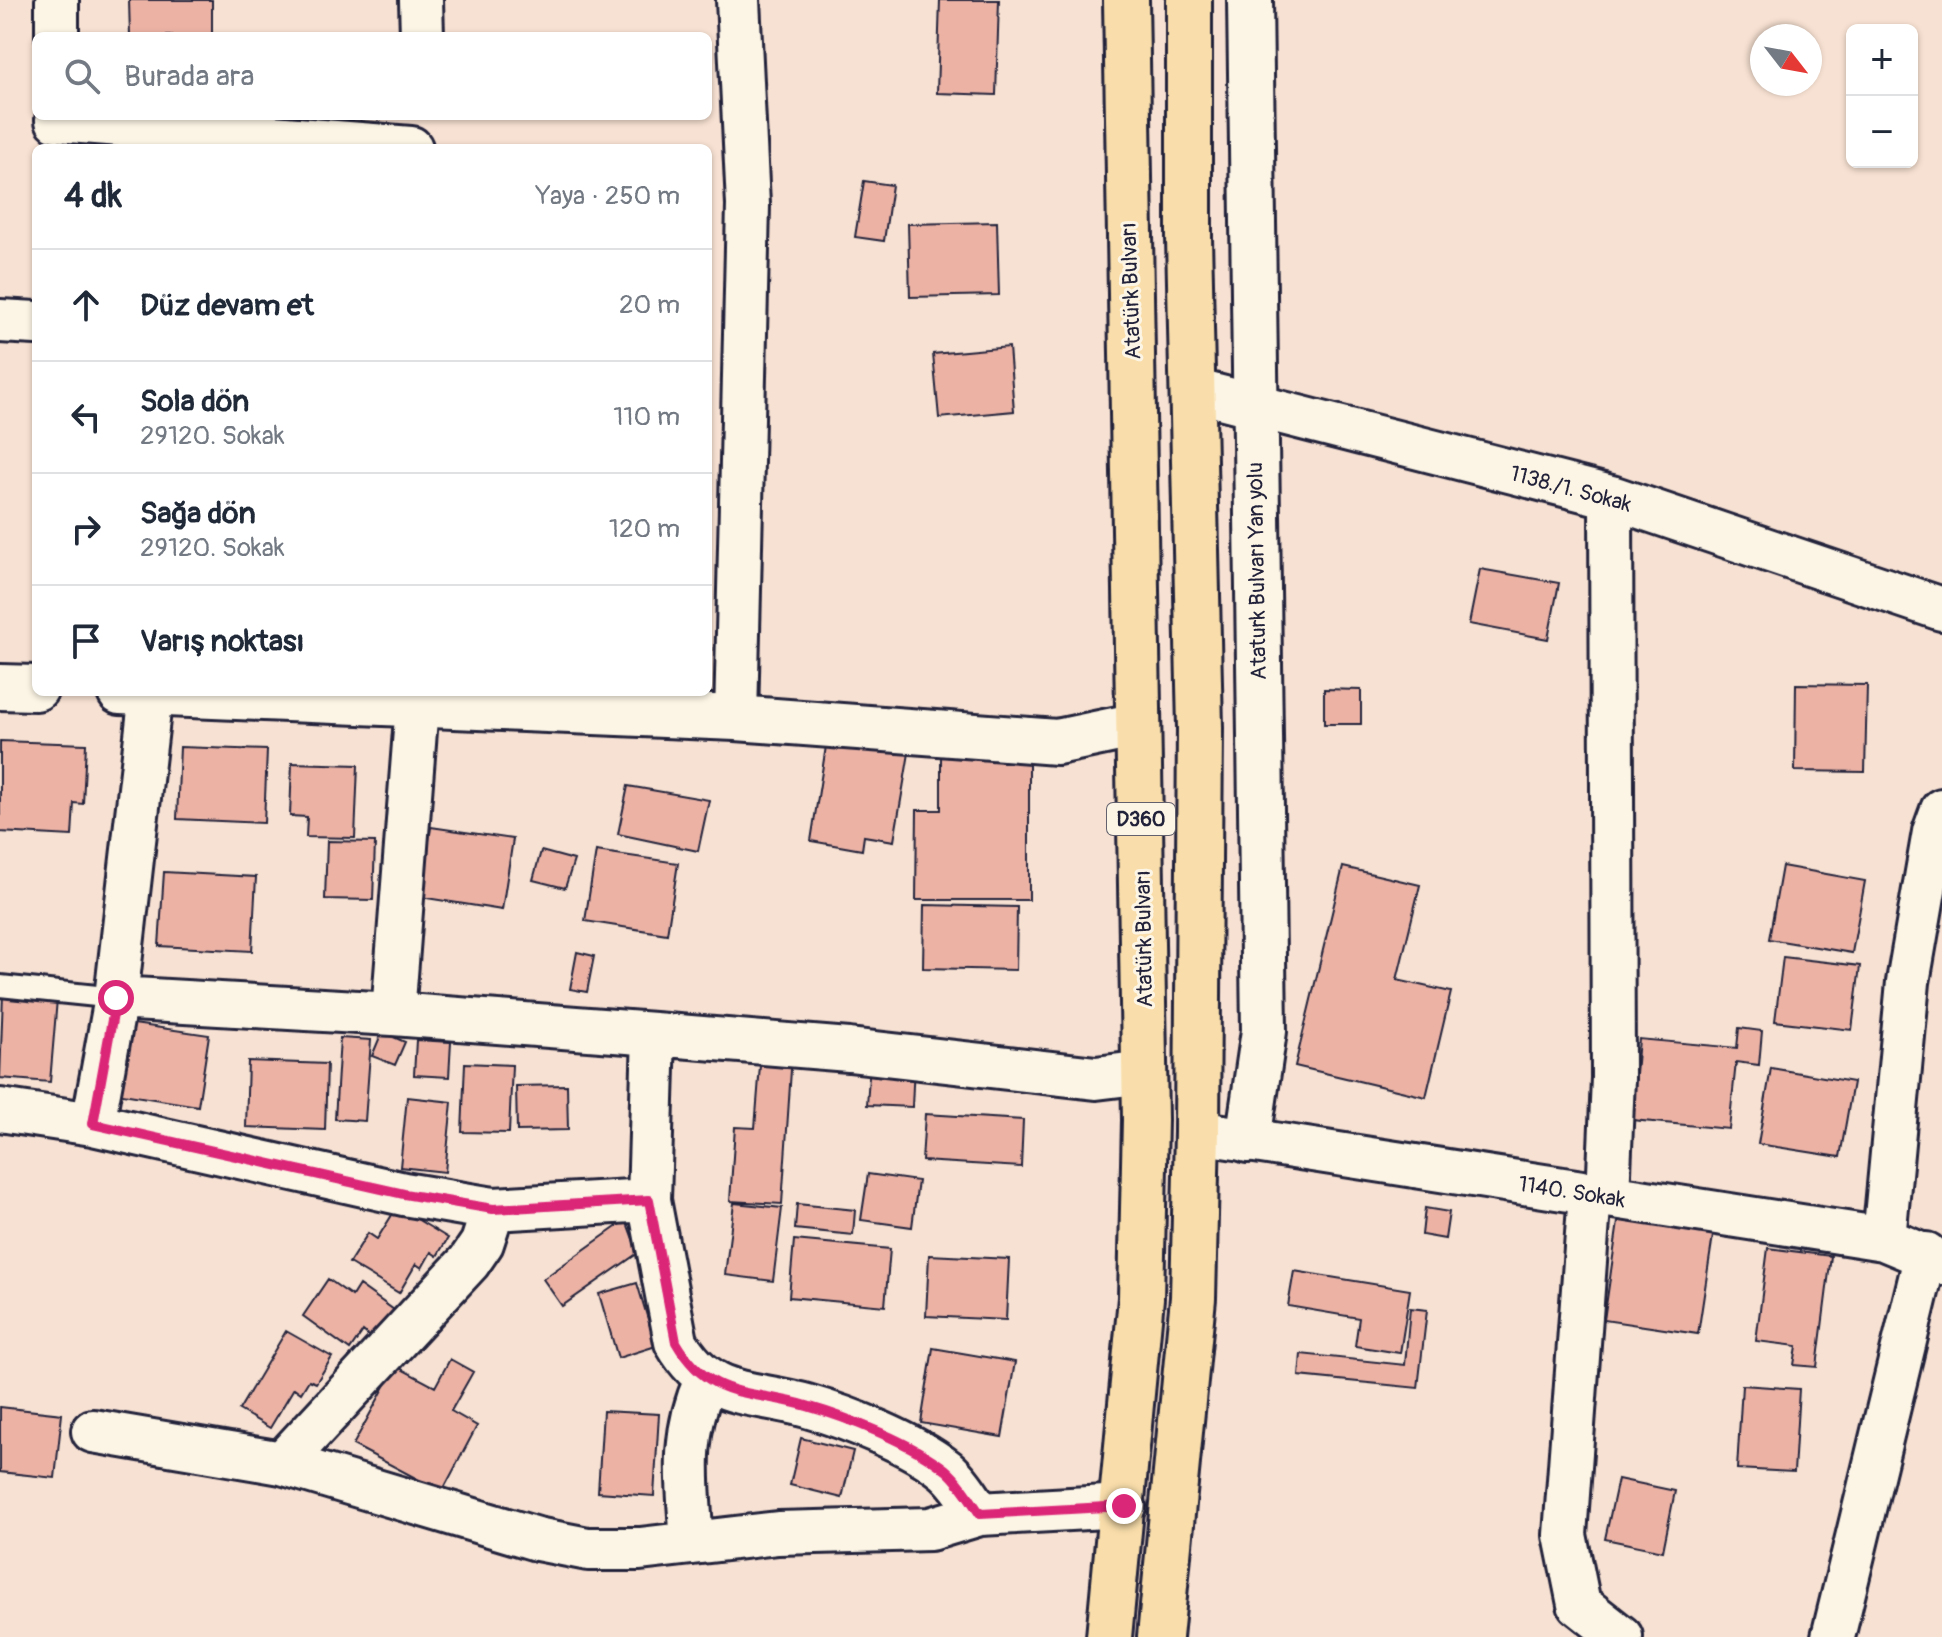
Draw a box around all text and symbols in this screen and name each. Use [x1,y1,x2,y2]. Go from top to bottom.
north arrow [1750,24,1822,96]
map controls [1846,24,1918,168]
button: + [1846,24,1918,96]
search box [32,32,712,120]
icon: search [60,54,104,98]
text: Burada ara [124,58,255,95]
button: − [1846,96,1918,168]
text: 4 dk [64,175,122,218]
text: Yaya · 250 m [536,180,680,212]
street label: Atatürk Bulvarı [1115,222,1147,360]
icon: ahead [64,283,108,327]
text: Düz devam et [140,287,314,324]
text: 20 m [619,289,680,321]
text: Sola dön [140,383,249,420]
icon: left [64,395,108,439]
text: 110 m [613,401,680,433]
text: 29120. Sokak [140,420,285,452]
street label: 1138./1. Sokak [1507,459,1635,519]
street label: Ataturk Bulvarı Yan yolu [1241,462,1273,680]
text: Sağa dön [140,495,256,532]
icon: right [64,507,108,551]
text: 120 m [609,513,680,545]
text: 29120. Sokak [140,532,285,564]
icon: arrive [64,619,108,663]
text: Varış noktası [140,623,304,660]
road number: D360 [1107,803,1175,835]
street label: Atatürk Bulvarı [1129,870,1159,1008]
route start [98,980,134,1016]
street label: 1140. Sokak [1516,1170,1627,1214]
route end [1106,1488,1142,1524]

